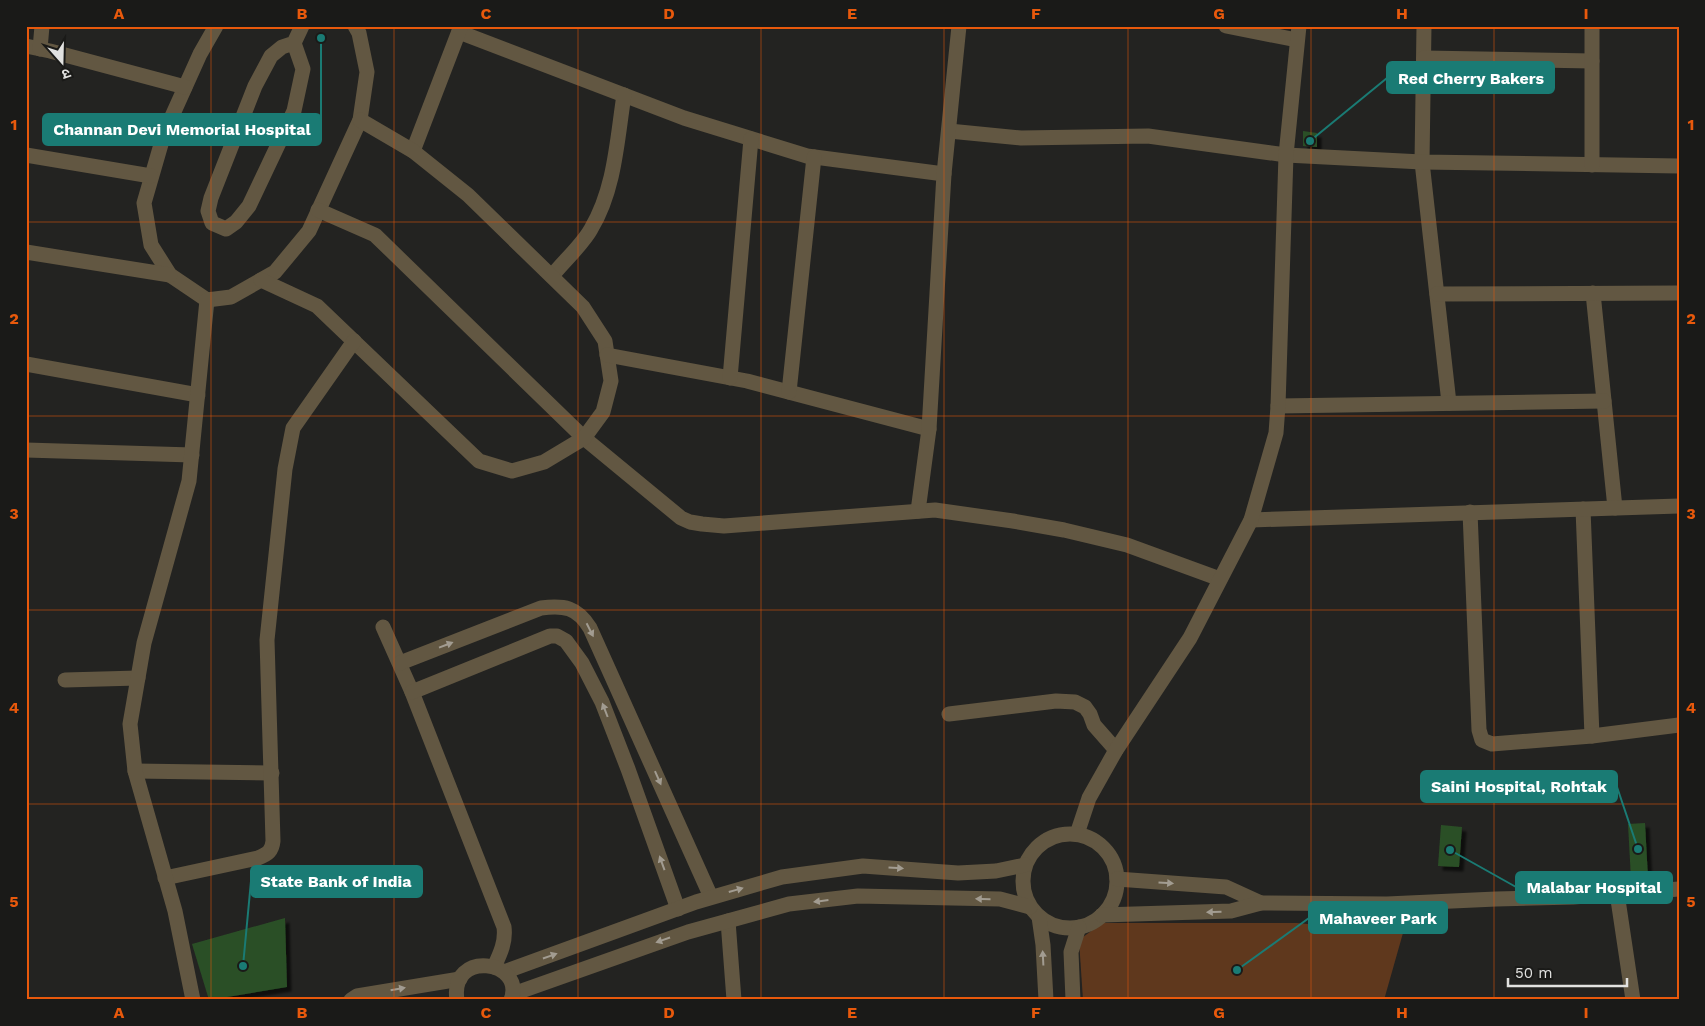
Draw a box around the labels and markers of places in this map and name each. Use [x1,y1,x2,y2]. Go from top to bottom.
callout: Red Cherry Bakers [1387,62,1554,93]
callout: Channan Devi Memorial Hospital [43,114,321,145]
callout: Saini Hospital, Rohtak [1421,771,1617,802]
callout: State Bank of India [251,866,422,897]
callout: Malabar Hospital [1516,872,1672,903]
callout: Mahaveer Park [1309,902,1447,933]

